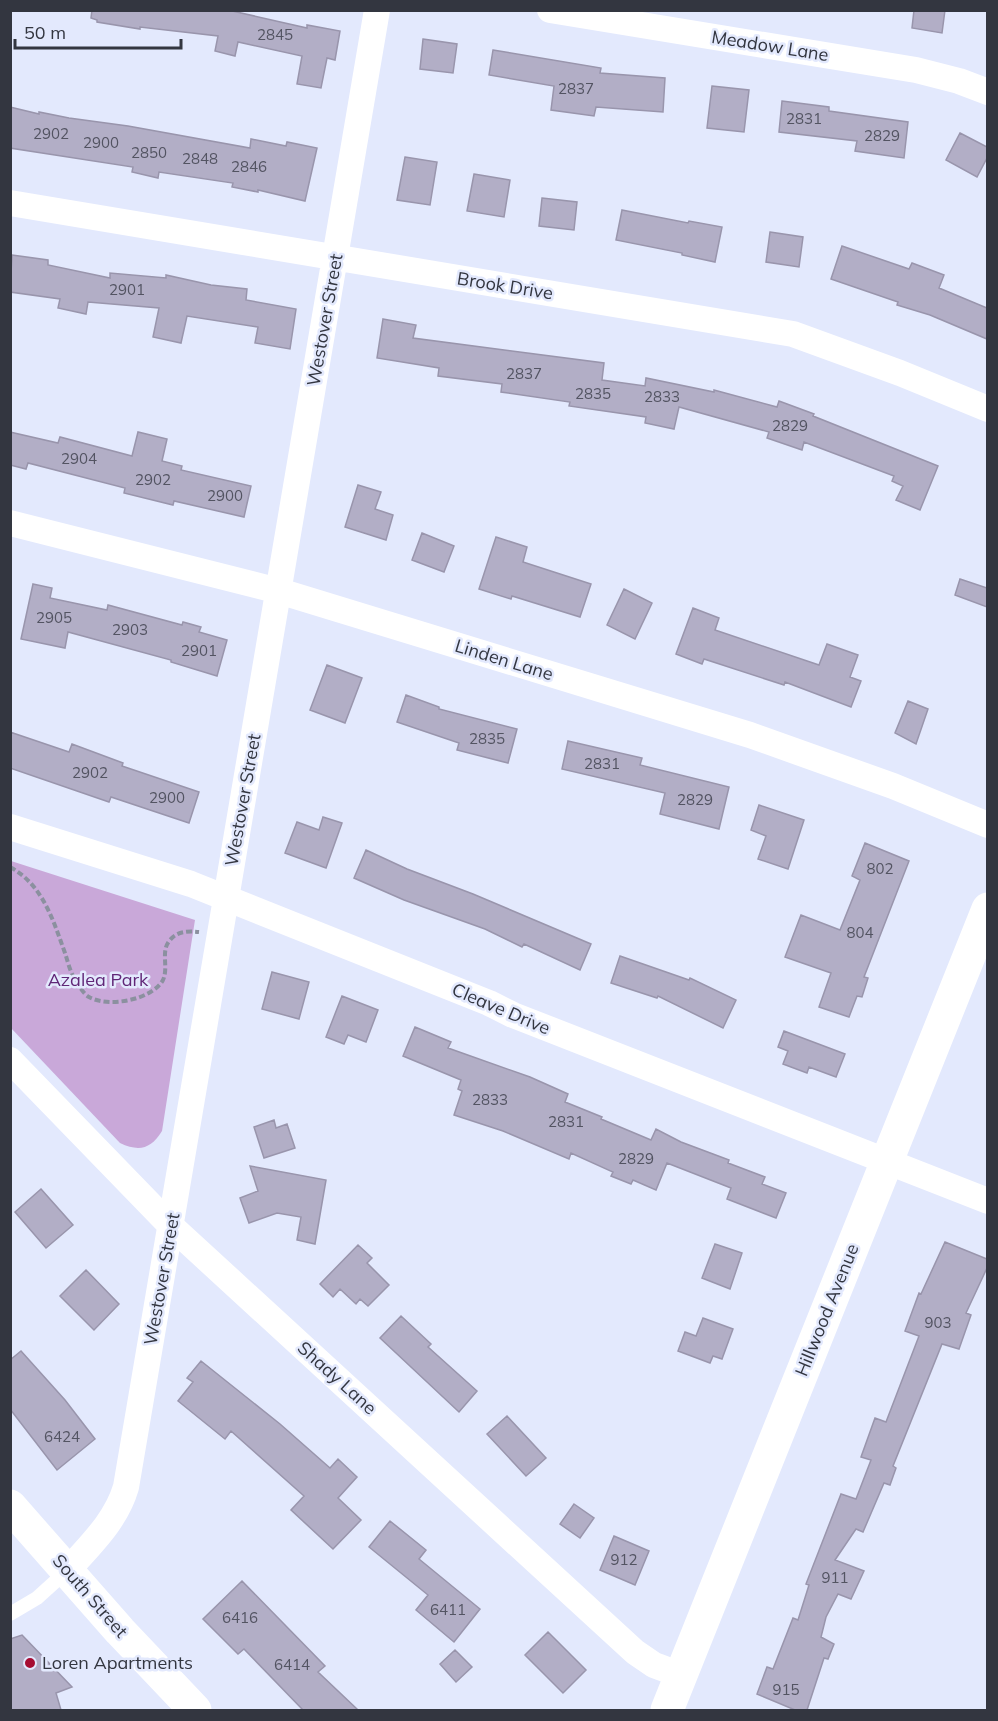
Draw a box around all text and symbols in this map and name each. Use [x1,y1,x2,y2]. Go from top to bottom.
scale bar [15,12,182,50]
text: 50 m [24,21,66,44]
house number: 2845 [257,25,293,44]
street label: Meadow Lane [710,25,830,66]
house number: 2837 [558,79,594,98]
house number: 2831 [786,109,822,128]
house number: 2902 [33,124,69,143]
house number: 2829 [864,126,900,145]
house number: 2900 [83,133,119,152]
house number: 2850 [131,143,167,162]
house number: 2848 [182,149,218,168]
house number: 2846 [231,157,267,176]
street label: Westover Street [302,252,347,388]
street label: Brook Drive [456,267,555,304]
house number: 2901 [109,280,145,299]
house number: 2837 [506,364,542,383]
house number: 2835 [575,384,611,403]
house number: 2833 [644,387,680,406]
house number: 2829 [772,416,808,435]
house number: 2904 [61,449,97,468]
house number: 2902 [135,470,171,489]
house number: 2900 [207,486,243,505]
house number: 2905 [36,608,72,627]
house number: 2903 [112,620,148,639]
street label: Linden Lane [452,634,556,685]
house number: 2901 [181,641,217,660]
house number: 2835 [469,729,505,748]
street label: Westover Street [220,732,265,868]
house number: 2831 [584,754,620,773]
house number: 2902 [72,763,108,782]
house number: 2900 [149,788,185,807]
house number: 2829 [677,790,713,809]
house number: 802 [866,859,894,878]
house number: 804 [846,923,874,942]
park label: Azalea Park [48,968,149,991]
street label: Cleave Drive [449,978,554,1040]
house number: 2833 [472,1090,508,1109]
house number: 2831 [548,1112,584,1131]
house number: 2829 [618,1149,654,1168]
street label: Westover Street [139,1211,184,1347]
street label: Hillwood Avenue [789,1240,864,1379]
house number: 903 [924,1313,952,1332]
street label: Shady Lane [293,1336,382,1419]
house number: 6424 [44,1427,80,1446]
street label: South Street [48,1549,133,1642]
house number: 912 [610,1550,638,1569]
house number: 911 [821,1568,849,1587]
house number: 6411 [430,1600,466,1619]
house number: 6416 [222,1608,258,1627]
place label: Loren Apartments [42,1651,193,1674]
house number: 6414 [274,1655,310,1674]
marker: Loren Apartments [23,1656,37,1670]
house number: 915 [772,1680,800,1699]

